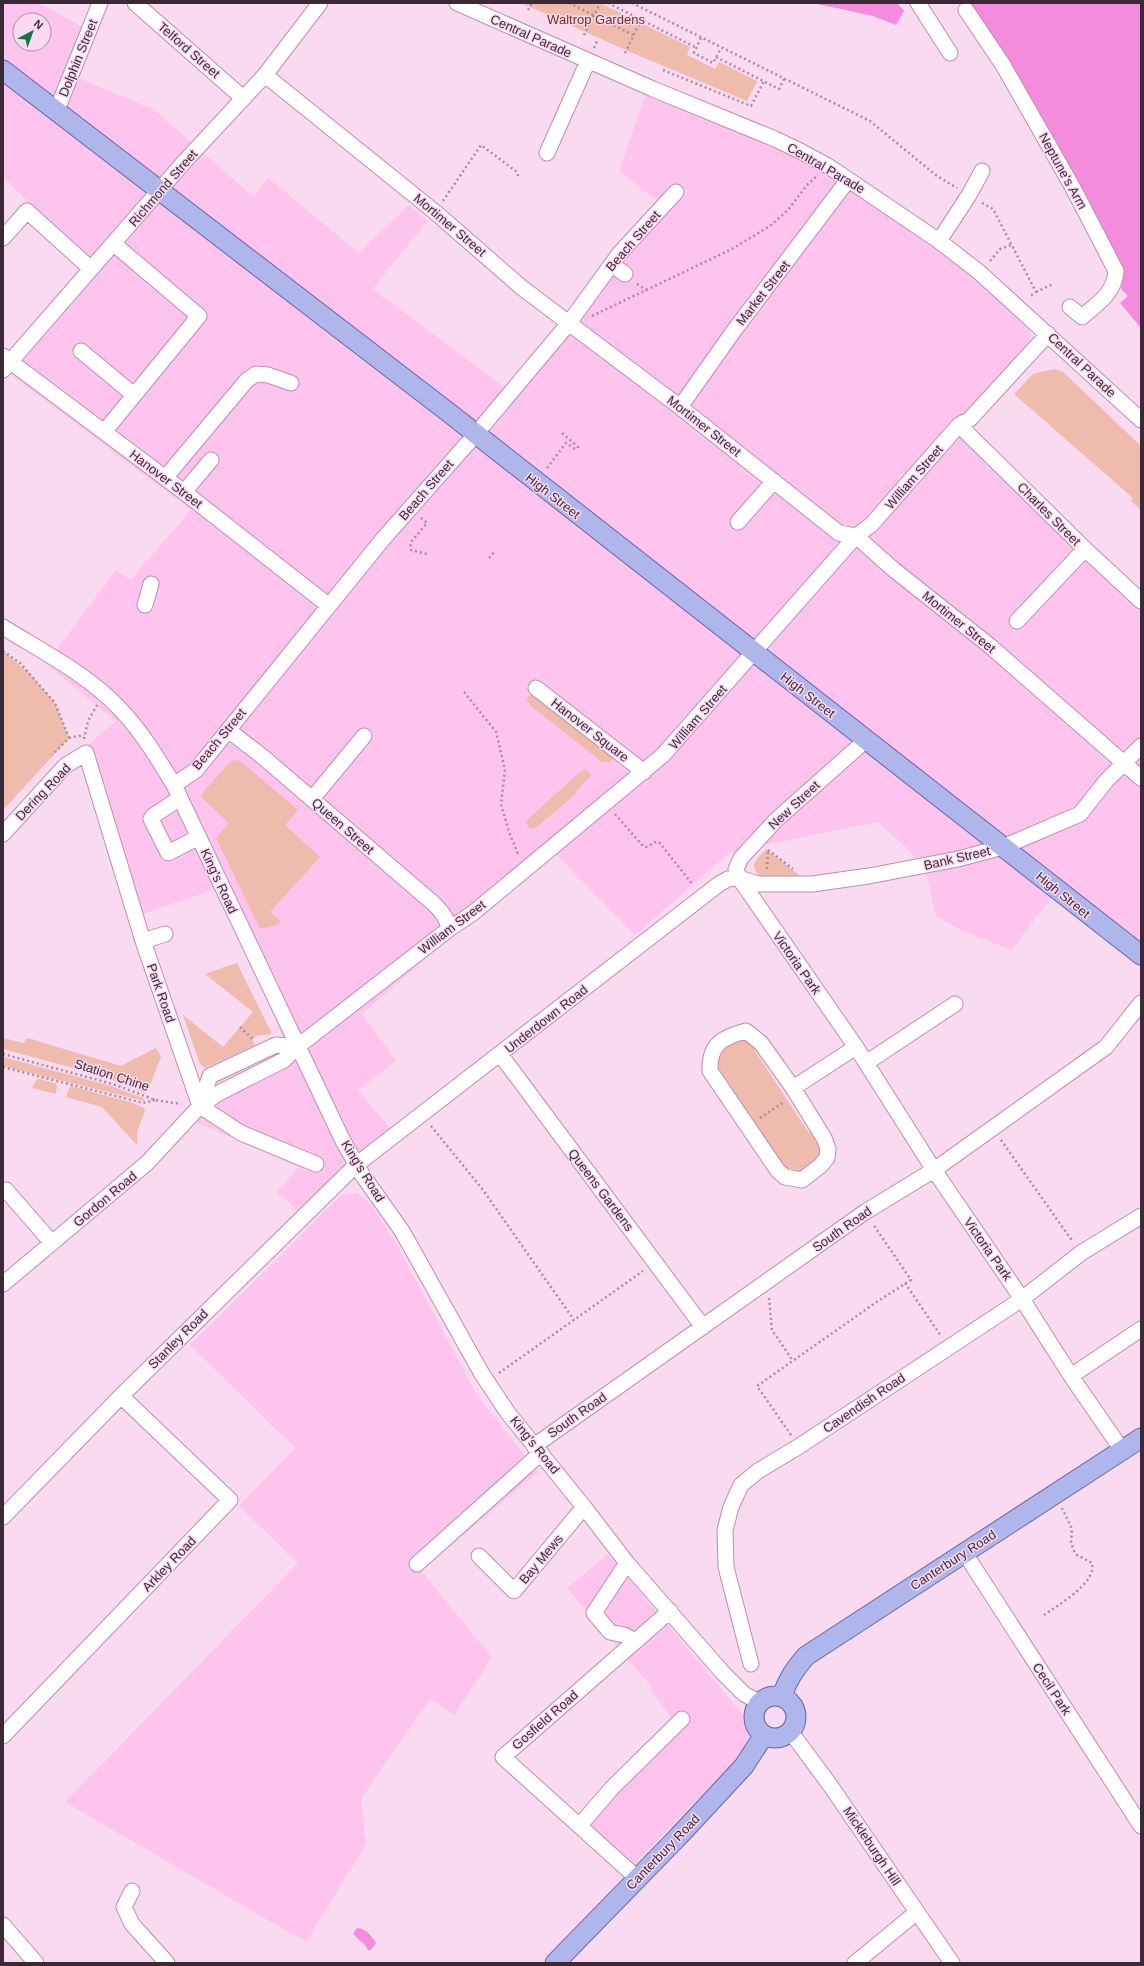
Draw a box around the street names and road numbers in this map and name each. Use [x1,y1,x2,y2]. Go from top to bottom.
street label: Central Parade [488,11,574,61]
street label: Dolphin Street [56,17,101,99]
street label: Telford Street [155,19,223,81]
street label: Neptune's Arm [1036,130,1090,212]
street label: Central Parade [784,140,868,196]
street label: Richmond Street [126,146,201,229]
street label: Mortimer Street [411,190,489,260]
street label: Beach Street [603,207,664,274]
street label: Market Street [733,257,793,328]
street label: Central Parade [1045,330,1119,400]
street label: Mortimer Street [664,393,744,460]
street label: William Street [882,442,946,512]
street label: Hanover Street [127,447,206,512]
street label: Beach Street [396,456,457,523]
street label: High Street [523,470,584,522]
street label: Charles Street [1014,479,1084,549]
street label: Mortimer Street [919,588,999,656]
street label: High Street [778,669,839,721]
street label: William Street [666,682,730,752]
street label: Hanover Square [548,695,632,765]
street label: Beach Street [189,705,249,773]
street label: Dering Road [12,761,74,823]
street label: New Street [765,777,823,832]
street label: Queen Street [309,795,377,857]
street label: Bank Street [922,843,992,873]
street label: King's Road [197,846,241,916]
street label: High Street [1033,869,1093,922]
street label: William Street [415,897,489,957]
street label: Victoria Park [770,929,824,998]
street label: Park Road [144,962,178,1024]
street label: Underdown Road [502,982,590,1056]
street label: Station Chine [73,1056,151,1094]
street label: King's Road [338,1137,388,1205]
street label: Queens Gardens [565,1146,637,1234]
street label: Gordon Road [70,1168,140,1230]
street label: South Road [810,1203,874,1255]
street label: Victoria Park [961,1215,1015,1284]
street label: Stanley Road [145,1306,211,1372]
street label: Cavendish Road [820,1370,908,1436]
street label: South Road [545,1389,609,1441]
street label: King's Road [507,1413,563,1477]
street label: Canterbury Road [907,1527,999,1593]
street label: Bay Mews [516,1531,566,1587]
street label: Arkley Road [139,1533,199,1595]
street label: Cecil Park [1030,1660,1075,1718]
street label: Gosfield Road [509,1687,581,1753]
street label: Mickleburgh Hill [840,1804,904,1888]
street label: Canterbury Road [623,1811,703,1893]

